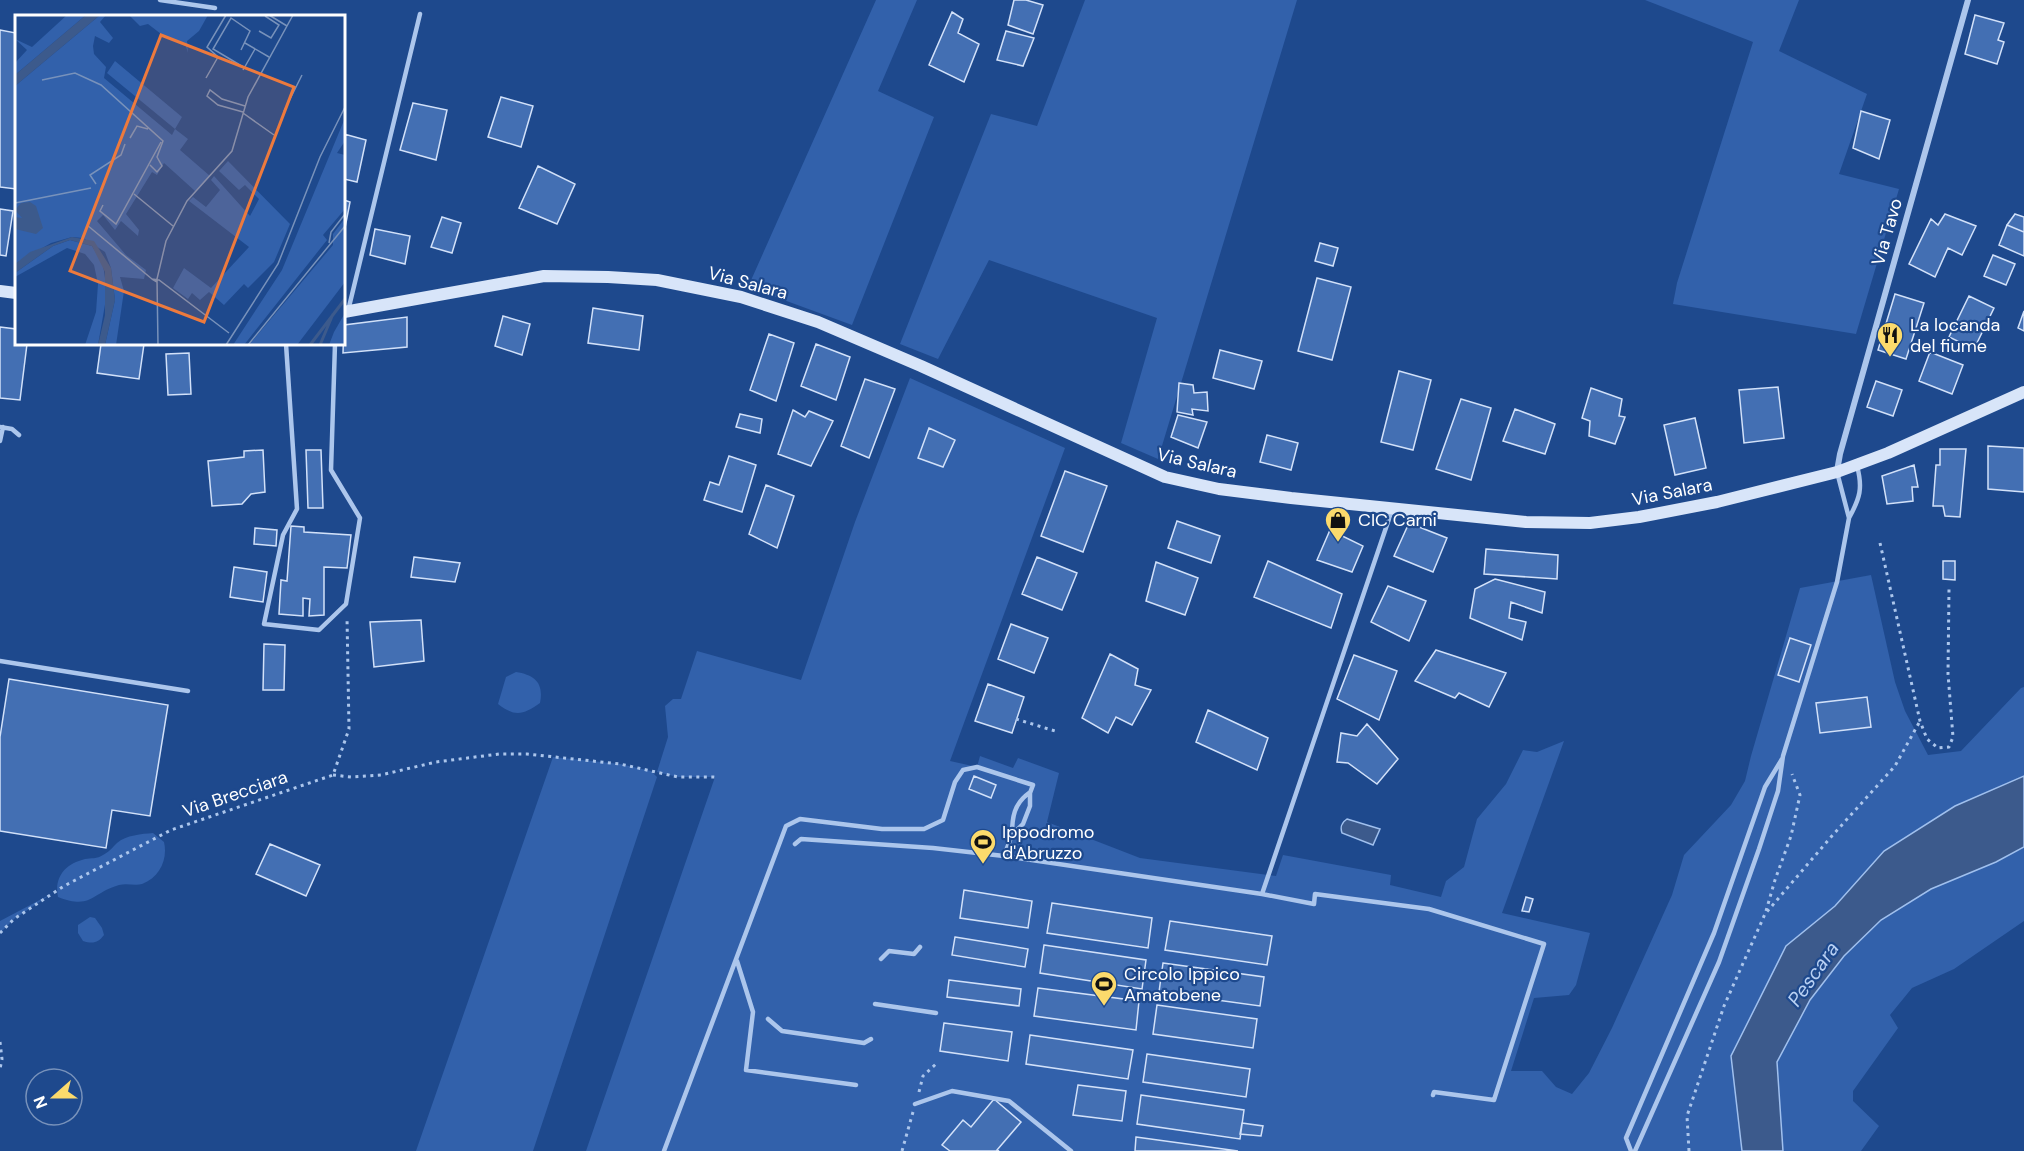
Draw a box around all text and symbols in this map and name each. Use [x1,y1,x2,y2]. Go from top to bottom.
inset map [15,15,345,345]
street label: Via Tavo [1866,196,1908,268]
street label: Via Salara [706,261,790,305]
place label: La locanda del fiume [1910,313,2000,358]
restaurant icon: La locanda del fiume [1875,320,1905,358]
street label: Via Salara [1155,442,1239,484]
street label: Via Salara [1630,472,1714,512]
shop icon: CIC Carni [1323,505,1353,543]
place label: CIC Carni [1358,508,1437,532]
street label: Via Brecciara [179,765,291,823]
place label: Ippodromo d'Abruzzo [1002,820,1094,865]
sports icon: Ippodromo d'Abruzzo [968,827,998,865]
water label: Pescara [1781,936,1845,1012]
place label: Circolo Ippico Amatobene [1124,962,1240,1007]
sports icon: Circolo Ippico Amatobene [1089,969,1119,1007]
north arrow [24,1067,84,1127]
text: N [29,1093,52,1111]

